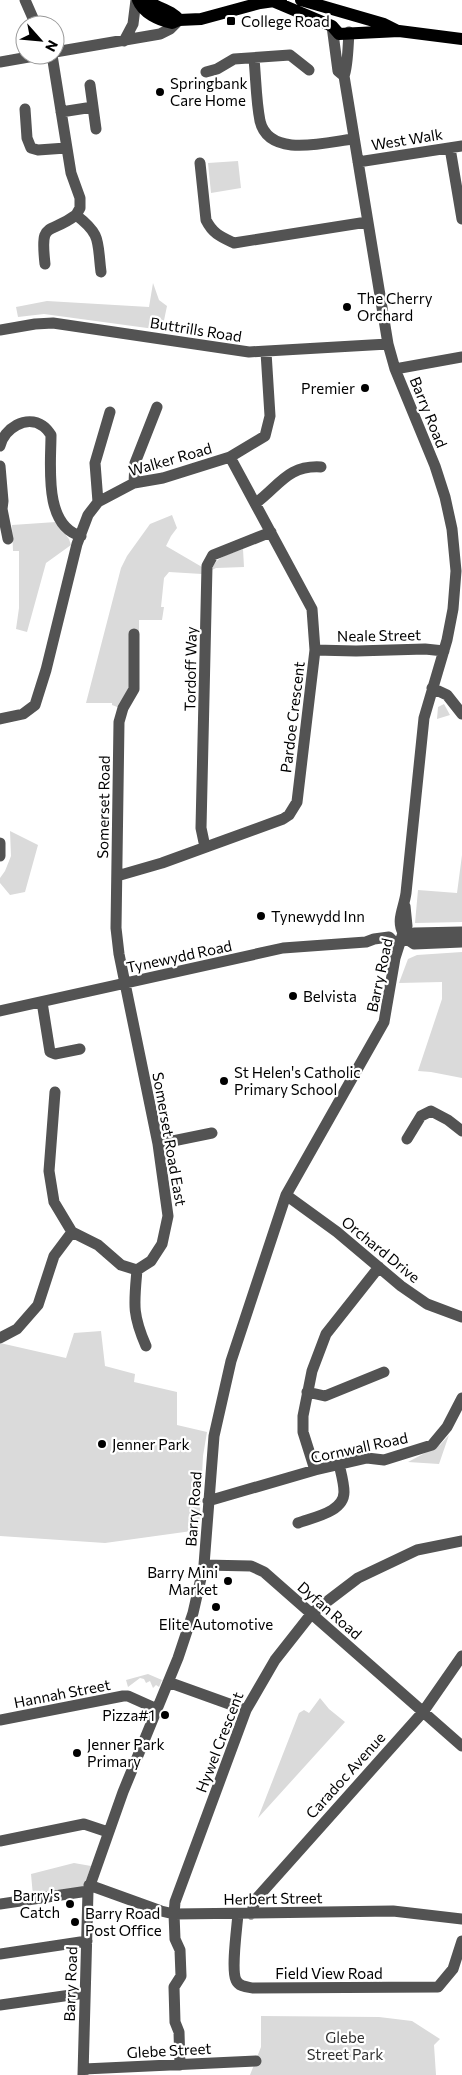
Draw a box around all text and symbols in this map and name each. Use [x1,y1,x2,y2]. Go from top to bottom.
place label: College Road [241,12,330,30]
north arrow [15,15,65,65]
marker: College Road [225,15,237,27]
text: N [42,38,62,55]
place label: Springbank Care Home [170,74,248,109]
marker: Springbank Care Home [154,86,166,98]
street label: West Walk [370,124,444,154]
place label: The Cherry Orchard [357,289,433,324]
marker: The Cherry Orchard [341,301,353,313]
street label: Buttrills Road [149,313,243,345]
street label: Barry Road [407,374,451,450]
place label: Premier [301,379,355,397]
marker: Premier [359,382,371,394]
street label: Walker Road [126,439,214,479]
street label: Neale Street [337,625,421,645]
street label: Tordoff Way [180,626,200,712]
street label: Pardoe Crescent [276,660,308,774]
street label: Somerset Road [93,755,113,859]
place label: Tynewydd Inn [271,907,365,925]
marker: Tynewydd Inn [255,910,267,922]
street label: Tynewydd Road [125,936,233,976]
street label: Barry Road [362,936,396,1014]
place label: Belvista [303,987,357,1005]
marker: Belvista [287,990,299,1002]
place label: St Helen's Catholic Primary School [234,1063,361,1098]
street label: Somerset Road East [149,1071,191,1207]
marker: St Helen's Catholic Primary School [218,1075,230,1087]
street label: Orchard Drive [338,1212,424,1286]
street label: Cornwall Road [309,1428,409,1466]
place label: Jenner Park [112,1435,190,1453]
marker: Jenner Park [96,1438,108,1450]
street label: Barry Road [181,1471,205,1547]
place label: Barry Mini Market [147,1563,218,1598]
marker: Barry Mini Market [222,1575,234,1587]
street label: Dyfan Road [294,1577,366,1643]
marker: Elite Automotive [210,1601,222,1613]
place label: Elite Automotive [159,1615,273,1633]
street label: Hannah Street [12,1675,112,1711]
street label: Hywel Crescent [192,1689,246,1795]
place label: Pizza#1 [102,1706,155,1724]
marker: Pizza#1 [159,1709,171,1721]
street label: Caradoc Avenue [302,1728,388,1822]
place label: Jenner Park Primary [87,1735,165,1770]
marker: Jenner Park Primary [71,1747,83,1759]
place label: Barry's Catch [13,1886,60,1921]
street label: Herbert Street [223,1888,323,1908]
marker: Barry's Catch [64,1898,76,1910]
place label: Barry Road Post Office [85,1904,162,1939]
marker: Barry Road Post Office [69,1916,81,1928]
street label: Barry Road [60,1946,80,2022]
street label: Field View Road [275,1964,383,1982]
park label: Glebe Street Park [307,2028,383,2063]
street label: Glebe Street [126,2039,212,2061]

